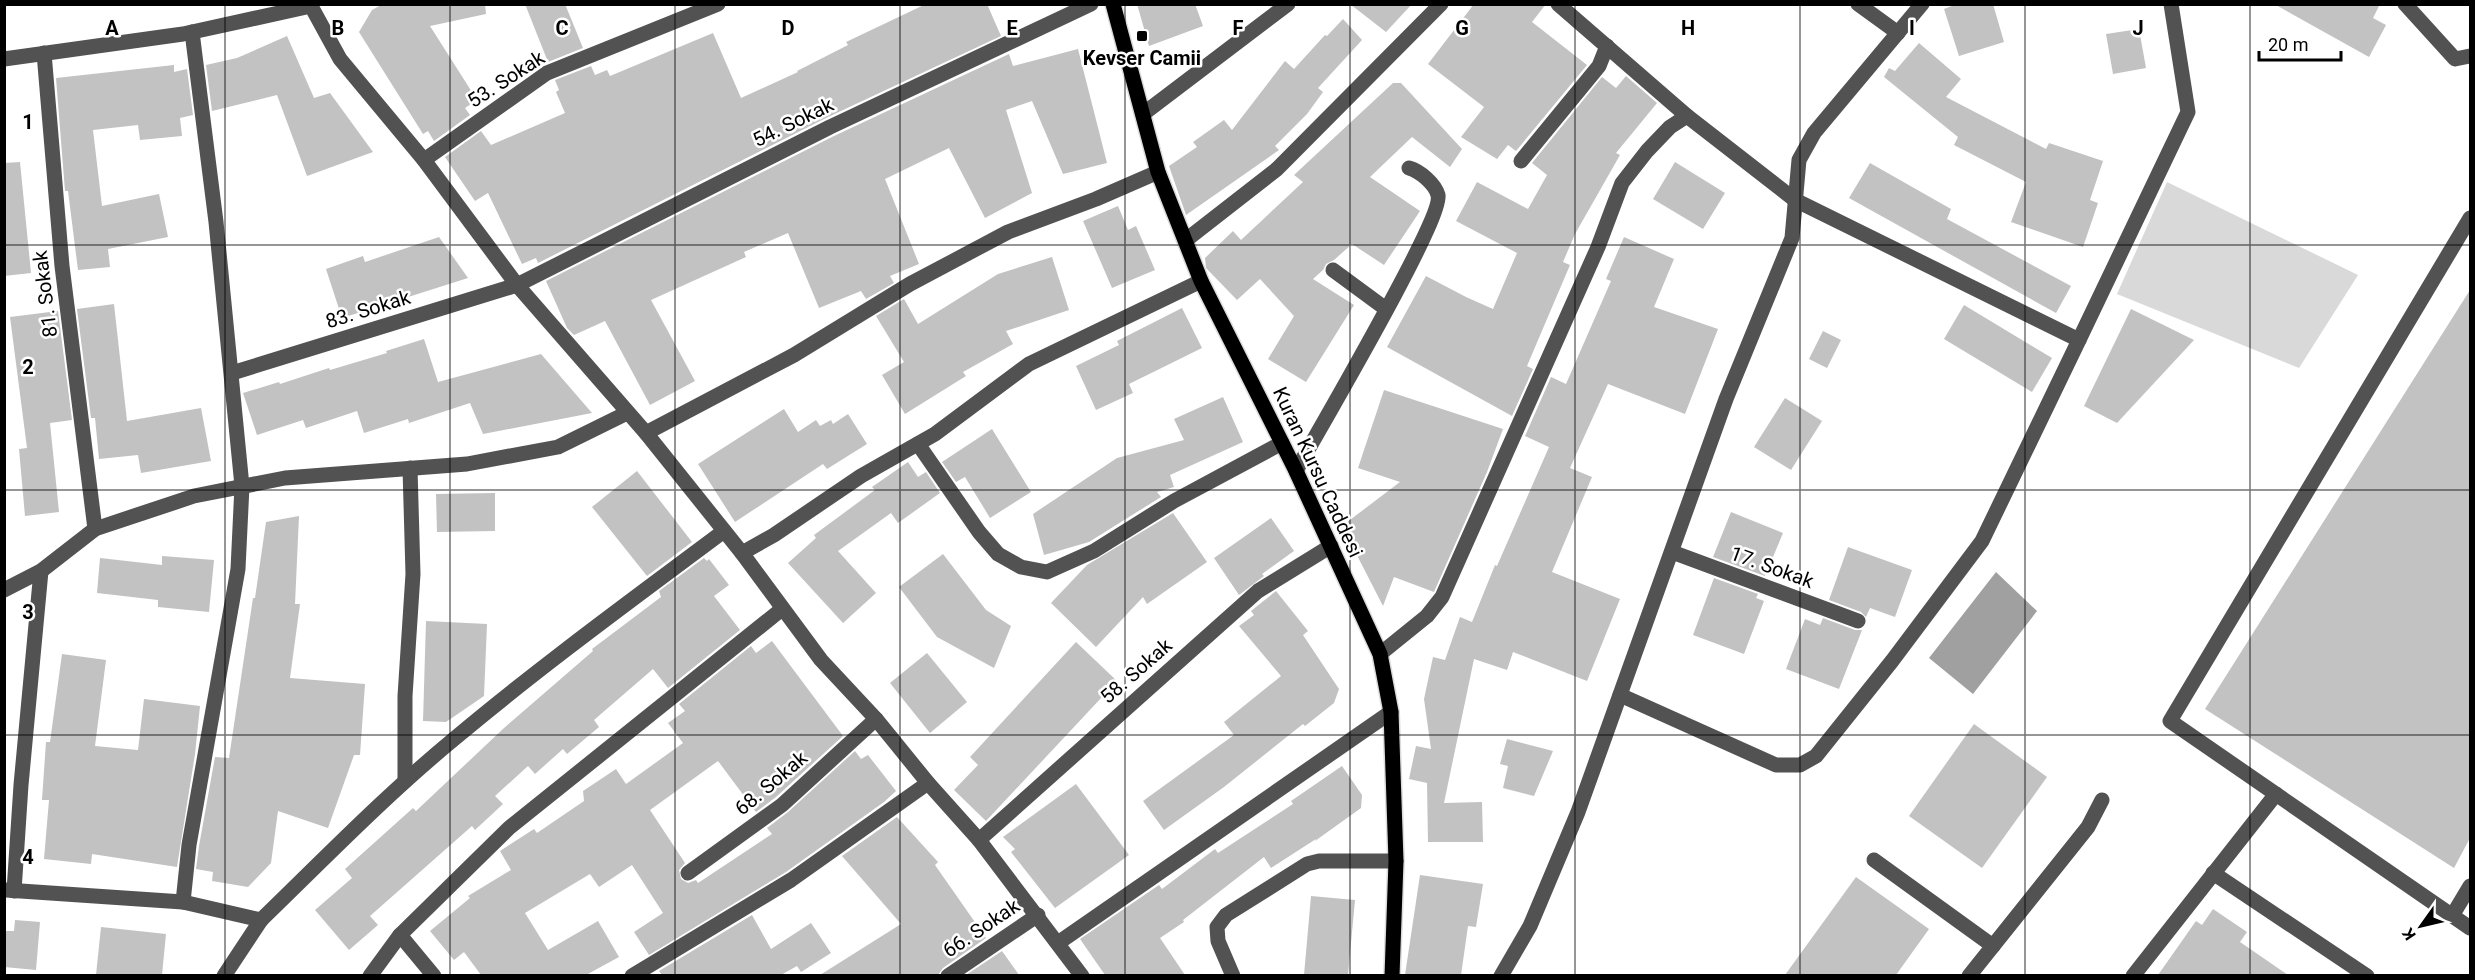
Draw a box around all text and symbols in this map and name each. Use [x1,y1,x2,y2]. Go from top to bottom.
text: A [105,16,119,40]
text: B [332,16,344,40]
text: C [555,16,569,40]
text: D [782,16,795,40]
text: E [1006,16,1018,40]
text: F [1233,16,1244,40]
text: G [1455,16,1469,40]
text: H [1681,16,1695,40]
text: I [1909,16,1915,40]
text: J [2132,16,2144,40]
scale bar [2259,24,2342,62]
marker: Kevser Camii [1135,29,1149,43]
text: 20 m [2268,34,2308,55]
street label: 53. Sokak [463,45,550,113]
place label: Kevser Camii [1083,46,1201,70]
street label: 54. Sokak [749,92,838,152]
text: 1 [22,110,34,134]
street label: 81. Sokak [28,248,62,339]
street label: 83. Sokak [323,285,414,333]
text: 2 [22,355,34,379]
street label: Kuran Kursu Caddesi [1268,383,1368,561]
street label: 17. Sokak [1727,541,1818,593]
text: 3 [22,600,34,624]
street label: 58. Sokak [1095,633,1177,709]
street label: 68. Sokak [730,745,813,820]
text: 4 [22,845,34,869]
street label: 66. Sokak [938,893,1025,962]
north arrow [2391,896,2451,956]
text: K [2398,924,2420,944]

